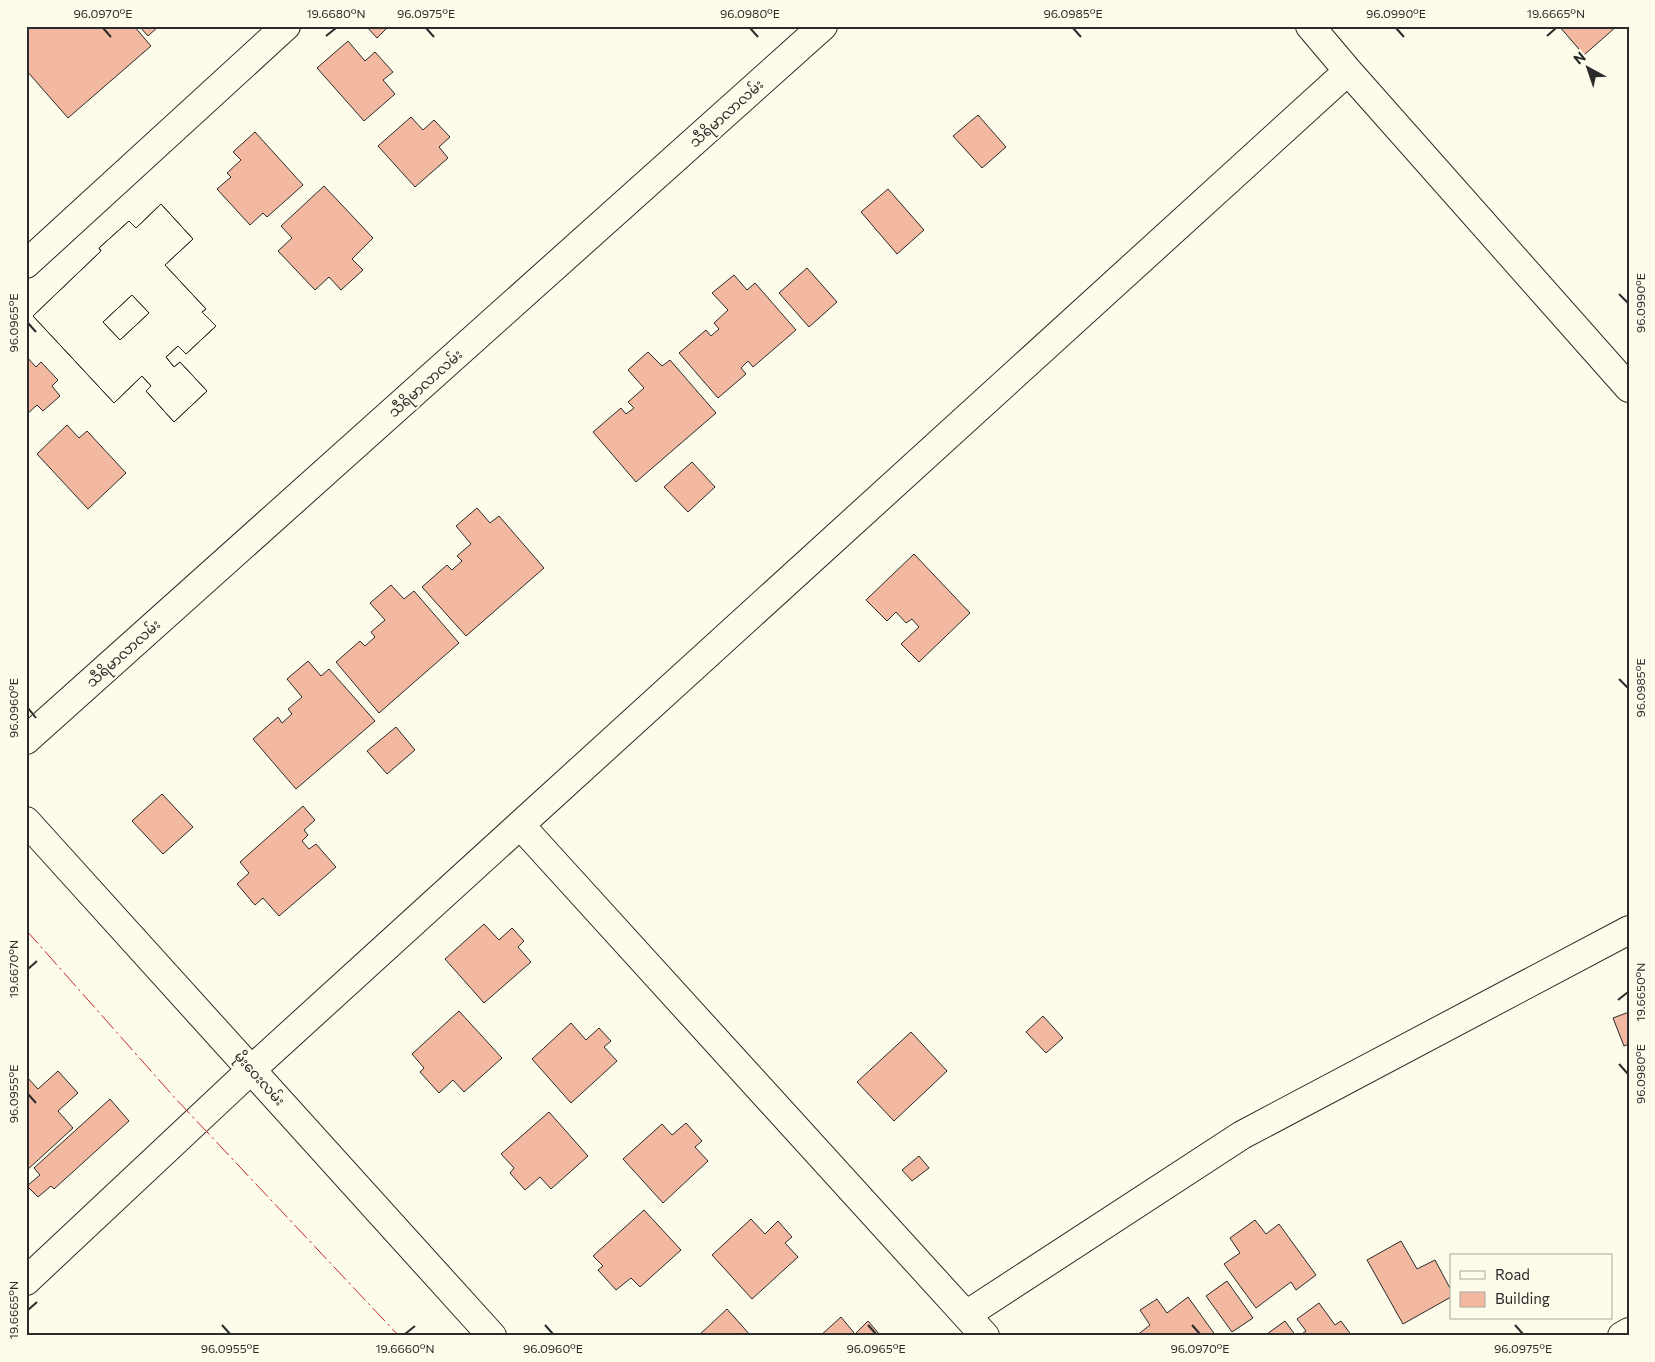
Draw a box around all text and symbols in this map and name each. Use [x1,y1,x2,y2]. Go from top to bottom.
text: 96.0970°E [74,6,132,20]
text: 19.6680°N [306,6,366,20]
text: 96.0975°E [397,6,455,20]
text: 96.0980°E [720,6,780,20]
text: 96.0985°E [1043,6,1103,20]
text: 96.0990°E [1366,6,1426,20]
text: 19.6665°N [1527,6,1585,20]
north arrow [1562,42,1612,92]
text: N [1570,48,1589,68]
street label: သီရိမာလာလမ်း [685,75,769,154]
text: 96.0990°E [1633,273,1647,333]
text: 96.0965°E [6,293,20,353]
street label: သီရိမာလာလမ်း [384,345,468,424]
street label: သီရိမာလာလမ်း [82,615,166,694]
text: 96.0985°E [1633,658,1647,718]
text: 96.0960°E [6,678,20,738]
text: 19.6670°N [6,940,20,998]
text: 19.6650°N [1633,963,1647,1021]
text: 96.0980°E [1633,1044,1647,1104]
street label: မိုးဝေးလမ်း [228,1047,290,1111]
text: 96.0955°E [6,1065,20,1123]
legend [1450,1254,1612,1320]
text: Road [1495,1265,1530,1283]
text: 19.6665°N [6,1281,20,1339]
text: Building [1495,1289,1550,1307]
text: 96.0955°E [201,1341,259,1355]
text: 19.6660°N [375,1341,435,1355]
text: 96.0960°E [523,1341,583,1355]
text: 96.0965°E [846,1341,906,1355]
text: 96.0970°E [1171,1341,1229,1355]
text: 96.0975°E [1494,1341,1552,1355]

